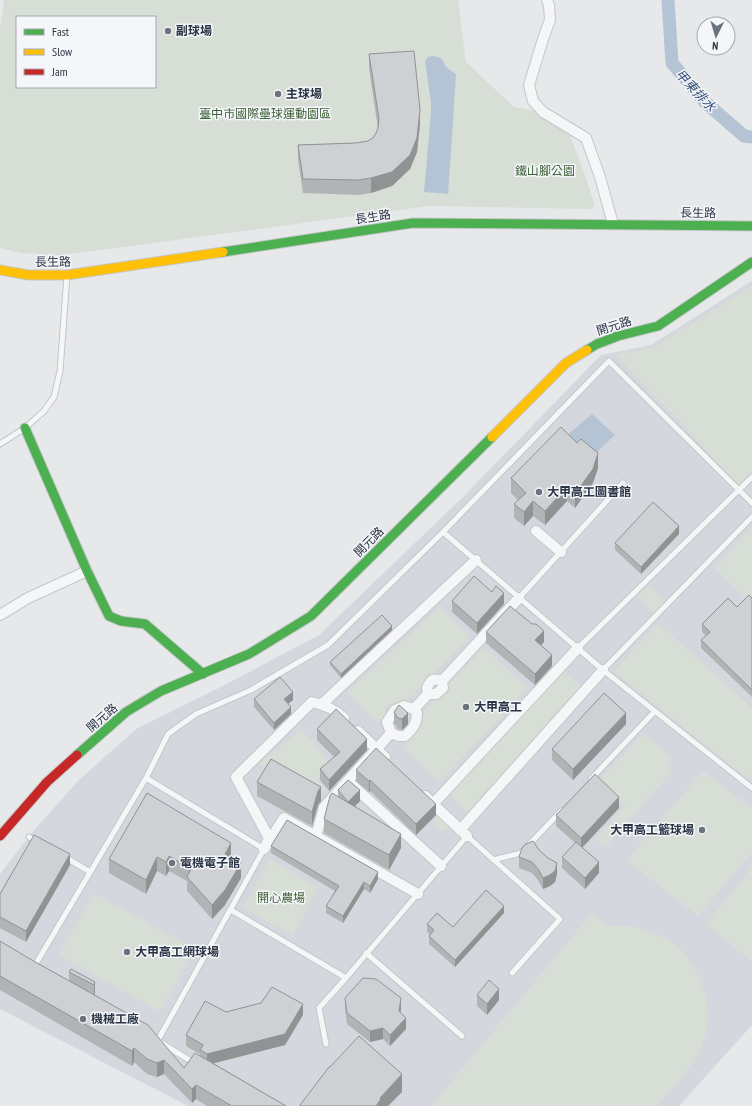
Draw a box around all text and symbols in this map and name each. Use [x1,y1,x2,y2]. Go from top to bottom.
legend [16,16,156,88]
north arrow [696,16,736,56]
place label: 副球場 [176,23,212,38]
text: Fast [52,24,70,39]
marker: 副球場 [163,26,173,36]
text: N [712,39,719,53]
text: Slow [52,44,73,59]
text: Jam [51,64,68,79]
water label: 甲東排水 [672,66,720,116]
place label: 主球場 [286,86,322,101]
marker: 主球場 [273,89,283,99]
park label: 臺中市國際壘球運動園區 [199,106,331,121]
park label: 鐵山腳公園 [515,163,575,178]
street label: 長生路 [680,205,716,220]
street label: 長生路 [354,206,392,227]
street label: 長生路 [35,254,71,269]
street label: 開元路 [594,313,633,338]
place label: 大甲高工圖書館 [547,484,631,499]
marker: 大甲高工圖書館 [534,487,544,497]
street label: 開元路 [351,524,387,560]
place label: 大甲高工 [474,699,522,714]
street label: 開元路 [83,700,120,735]
marker: 大甲高工 [461,702,471,712]
place label: 大甲高工籃球場 [610,822,694,837]
marker: 大甲高工籃球場 [697,825,707,835]
place label: 電機電子館 [180,855,240,870]
marker: 電機電子館 [167,858,177,868]
park label: 開心農場 [257,890,305,905]
place label: 大甲高工網球場 [135,944,219,959]
marker: 大甲高工網球場 [122,947,132,957]
place label: 機械工廠 [91,1011,139,1026]
marker: 機械工廠 [78,1014,88,1024]

